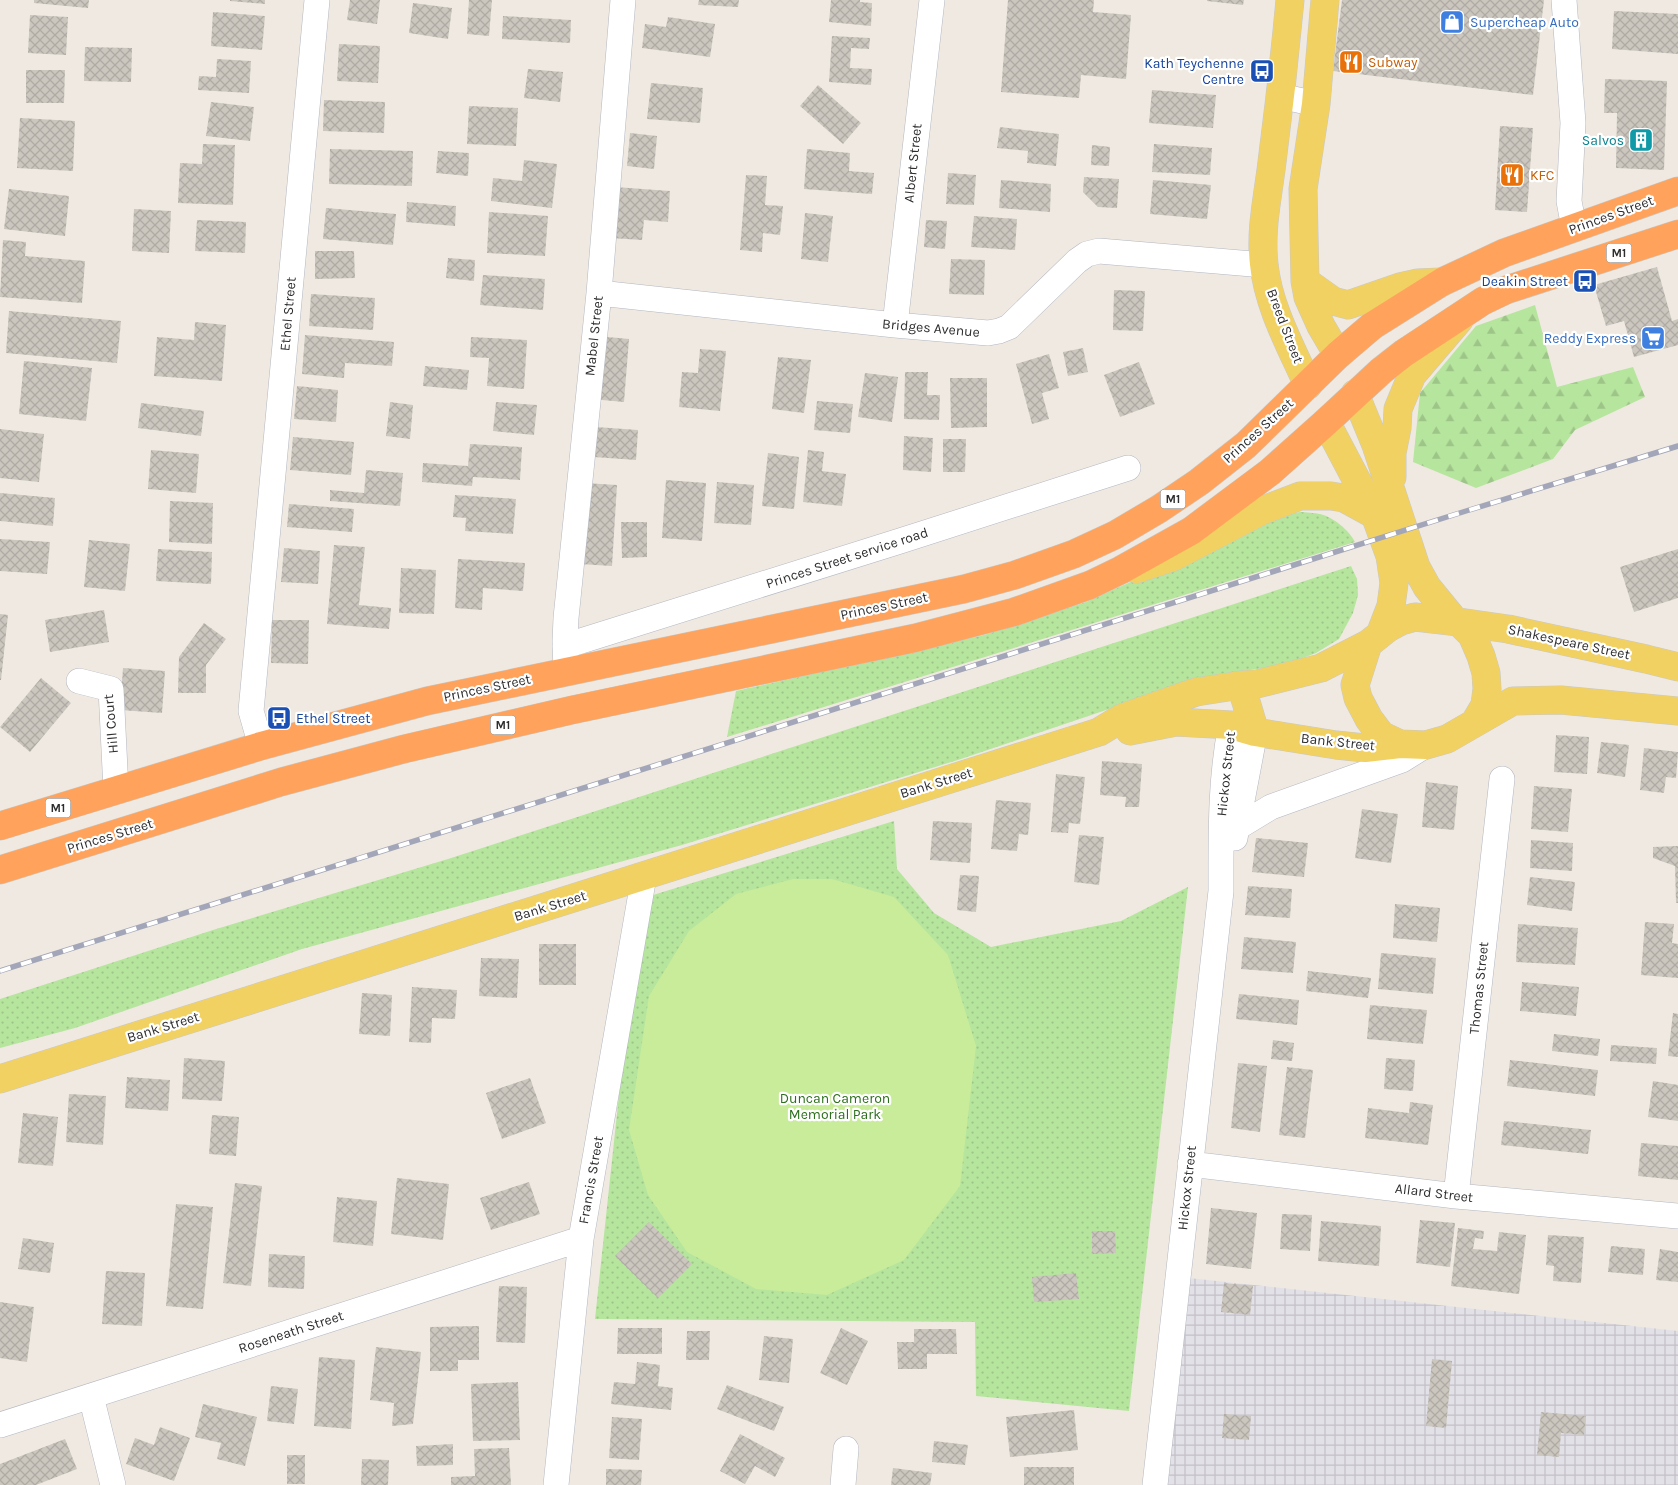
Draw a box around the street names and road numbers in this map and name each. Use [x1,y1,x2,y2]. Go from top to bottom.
street label: Albert Street [900,123,926,203]
street label: Princes Street [1566,192,1656,238]
road number: M1 [1606,244,1632,262]
street label: Ethel Street [276,276,300,352]
street label: Breed Street [1263,286,1307,366]
street label: Mabel Street [581,295,607,377]
street label: Bridges Avenue [881,315,981,341]
street label: Princes Street [1219,395,1297,467]
road number: M1 [1160,489,1186,508]
street label: Princes Street service road [764,524,930,592]
street label: Princes Street [839,588,929,624]
street label: Shakespeare Street [1507,621,1631,663]
street label: Princes Street [442,670,532,706]
street label: Hill Court [100,694,122,754]
road number: M1 [490,716,516,734]
street label: Bank Street [1300,730,1376,754]
street label: Hickox Street [1213,731,1239,817]
street label: Bank Street [898,764,974,802]
road number: M1 [46,798,70,818]
street label: Princes Street [65,815,155,857]
street label: Bank Street [512,887,588,925]
street label: Thomas Street [1466,941,1492,1035]
street label: Bank Street [125,1008,201,1046]
street label: Francis Street [575,1135,607,1225]
street label: Hickox Street [1174,1145,1200,1231]
street label: Allard Street [1394,1180,1474,1206]
street label: Roseneath Street [236,1307,346,1357]

